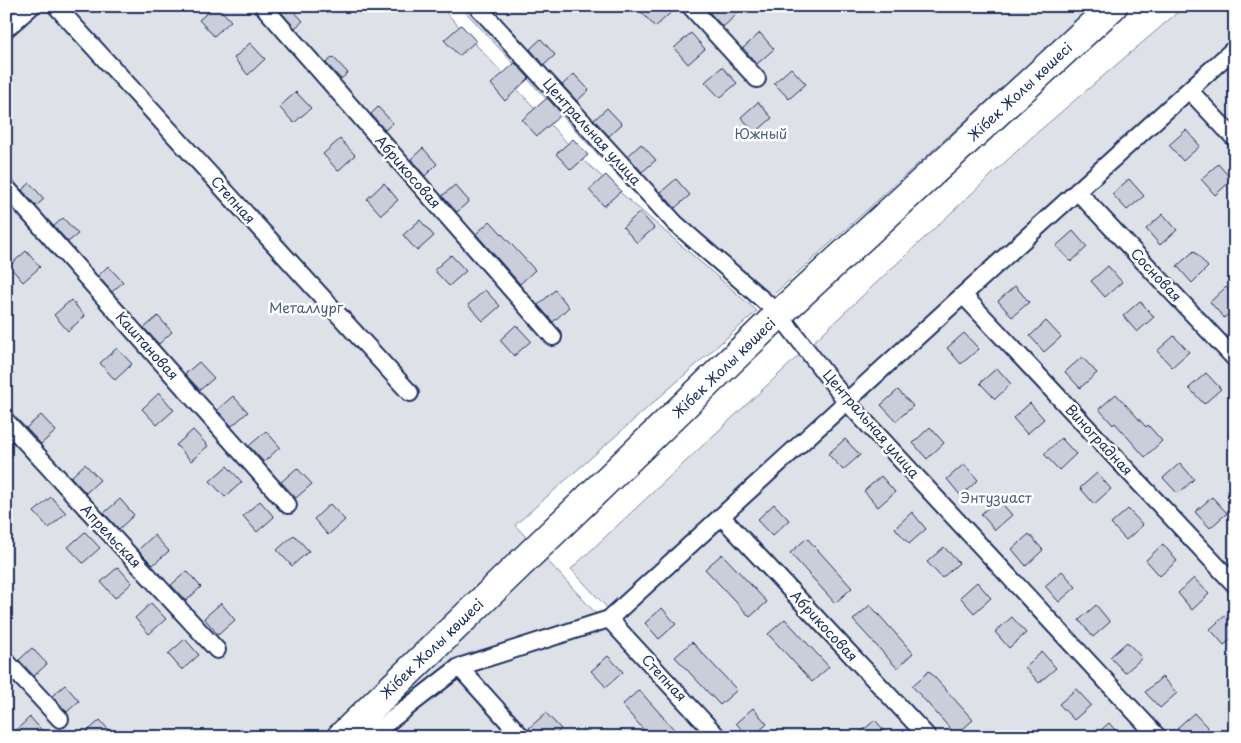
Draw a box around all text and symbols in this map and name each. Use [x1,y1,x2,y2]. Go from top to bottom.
street label: Жібек Жолы көшесі [963,37,1077,146]
street label: Центральная улица [538,73,646,190]
park label: Южный [735,123,787,144]
street label: Абрикосовая [371,131,446,213]
street label: Степная [206,171,261,228]
street label: Сосновая [1126,243,1187,306]
park label: Металлург [269,297,344,318]
street label: Каштановая [111,307,184,385]
street label: Жібек Жолы көшесі [667,313,780,423]
street label: Центральная улица [818,365,925,483]
street label: Виноградная [1061,399,1138,480]
park label: Энтузиаст [960,487,1032,508]
street label: Апрельская [76,499,147,572]
street label: Абрикосовая [786,585,863,666]
street label: Жібек Жолы көшесі [375,594,488,704]
street label: Степная [637,649,692,706]

